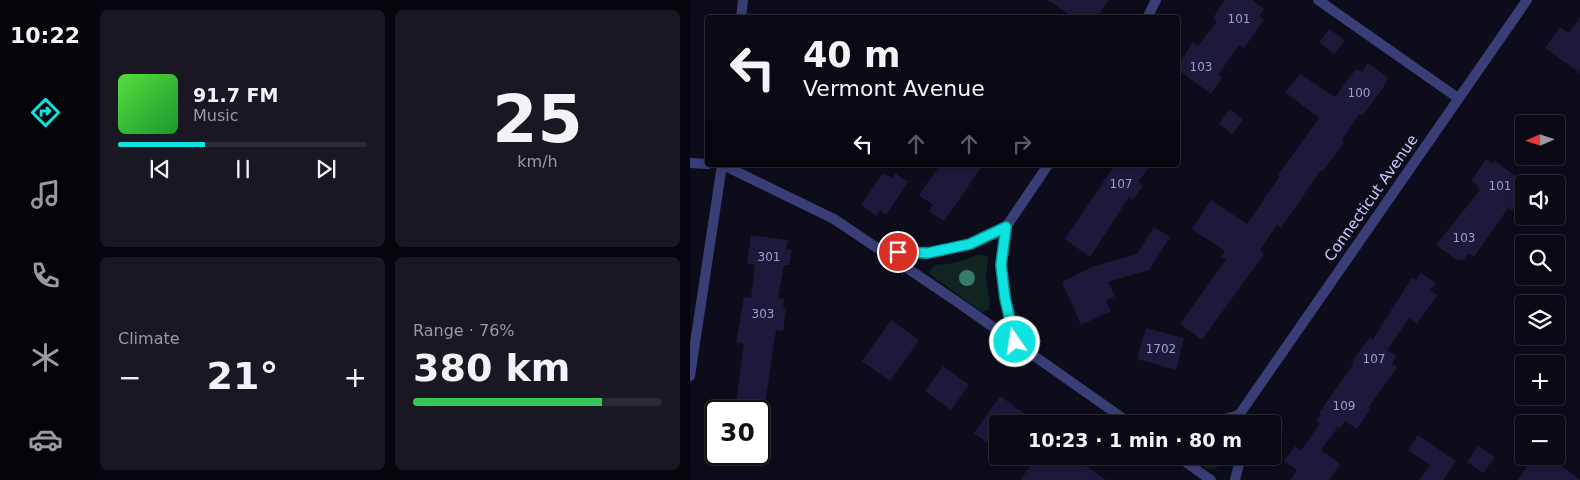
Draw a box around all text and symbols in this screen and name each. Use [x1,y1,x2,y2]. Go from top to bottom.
house number: 101 [1228,12,1250,26]
text: 10:22 [10,23,80,48]
icon: left [720,35,785,100]
text: 40 m [803,35,900,75]
house number: 103 [1190,60,1212,74]
text: Vermont Avenue [803,76,985,101]
text: 25 [492,82,583,157]
text: 91.7 FM [193,84,278,106]
house number: 100 [1348,86,1370,100]
icon: directions [28,95,63,130]
text: Music [193,106,239,125]
north arrow [1515,115,1565,165]
map controls [1515,115,1565,465]
icon: left [849,130,877,158]
icon: ahead [902,130,930,158]
icon: ahead [955,130,983,158]
icon: right [1008,130,1036,158]
street label: Connecticut Avenue [1321,131,1421,265]
text: km/h [517,152,558,171]
icon: previous [146,155,174,183]
icon: pause [229,155,257,183]
icon: next [312,155,340,183]
button: sound [1515,175,1565,225]
icon: music [28,177,63,212]
house number: 107 [1110,177,1132,191]
house number: 101 [1489,179,1511,193]
pin [877,231,919,273]
house number: 103 [1453,231,1475,245]
button: search [1515,235,1565,285]
icon: arrive [884,238,912,266]
house number: 301 [758,250,780,264]
icon: phone [28,258,63,293]
button: layers [1515,295,1565,345]
house number: 303 [752,307,774,321]
position arrow [988,315,1040,367]
text: Range · 76% [413,321,515,340]
text: Climate [118,329,180,348]
icon: climate [28,340,63,375]
house number: 1702 [1146,342,1176,356]
text: 380 km [413,346,570,390]
house number: 107 [1363,352,1385,366]
text: 21° [207,354,278,398]
button: + [1515,355,1565,405]
text: − [118,361,141,394]
text: + [344,361,367,394]
house number: 109 [1333,399,1355,413]
speed limit sign: 30 [705,400,770,465]
button: − [1515,415,1565,465]
icon: car [28,422,63,457]
text: 10:23 · 1 min · 80 m [1028,429,1242,451]

